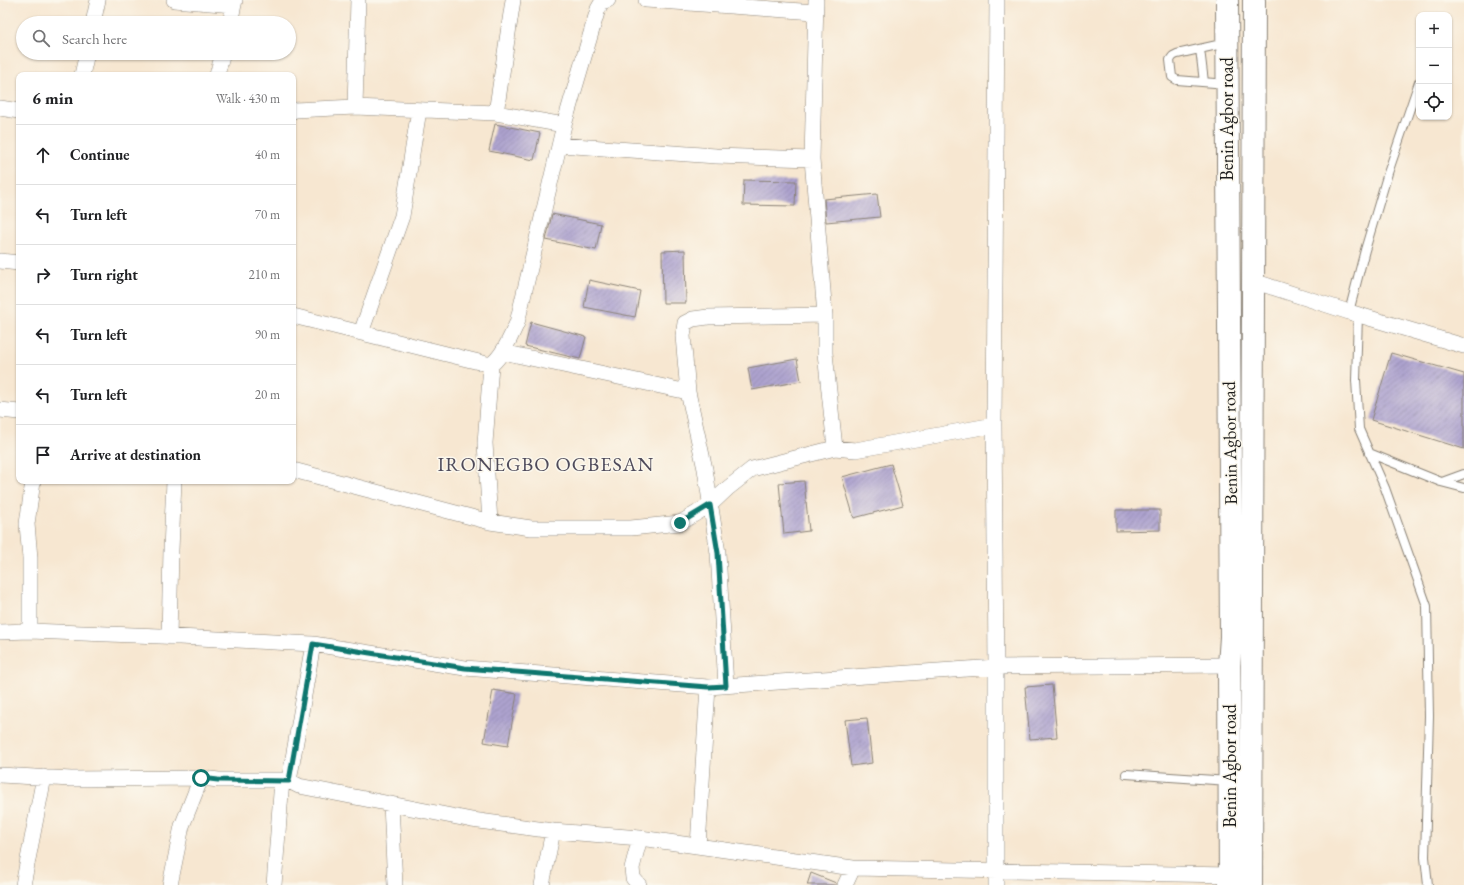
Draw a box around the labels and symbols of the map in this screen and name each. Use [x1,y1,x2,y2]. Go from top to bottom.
street label: Benin Agbor road [1215,56,1238,181]
street label: Benin Agbor road [1217,380,1242,505]
district label: IRONEGBO OGBESAN [438,451,654,477]
route end [671,514,689,532]
street label: Benin Agbor road [1218,703,1241,828]
route start [192,769,210,787]

